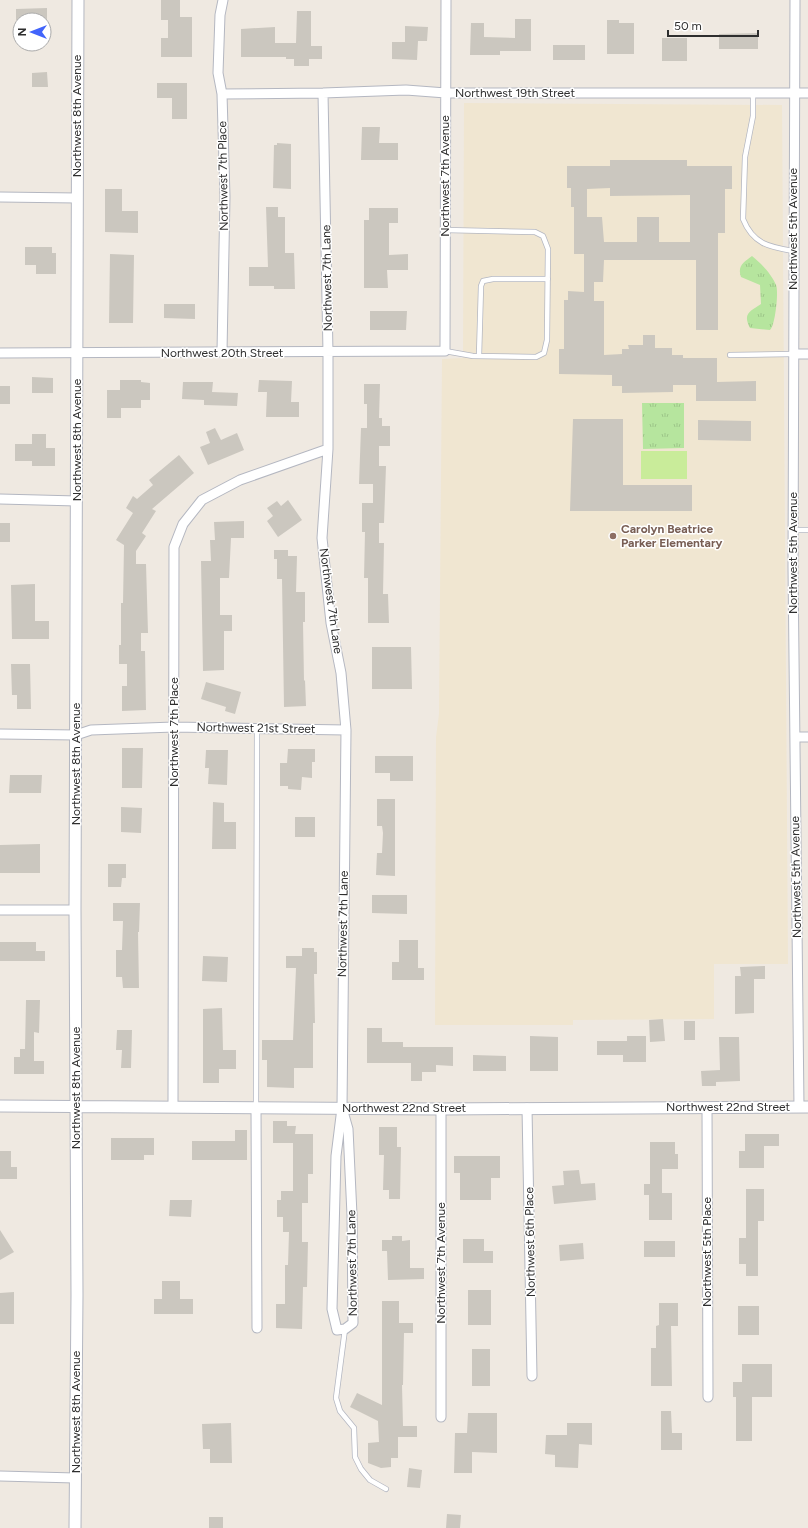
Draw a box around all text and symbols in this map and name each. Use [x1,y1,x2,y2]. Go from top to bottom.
north arrow [12,12,52,52]
scale bar [668,12,758,38]
text: 50 m [674,19,702,33]
text: N [16,28,29,36]
street label: Northwest 8th Avenue [70,54,84,177]
street label: Northwest 19th Street [455,86,575,100]
street label: Northwest 7th Avenue [438,115,452,237]
street label: Northwest 7th Place [215,121,231,231]
street label: Northwest 5th Avenue [786,168,800,290]
street label: Northwest 7th Lane [319,224,335,331]
street label: Northwest 20th Street [161,346,284,360]
street label: Northwest 8th Avenue [70,378,84,501]
street label: Northwest 5th Avenue [786,492,800,614]
place label: Carolyn Beatrice Parker Elementary [621,522,723,550]
marker: Carolyn Beatrice Parker Elementary [608,531,618,541]
street label: Northwest 7th Lane [317,547,345,655]
street label: Northwest 7th Place [167,677,181,787]
street label: Northwest 8th Avenue [69,702,83,825]
street label: Northwest 21st Street [197,720,316,736]
street label: Northwest 5th Avenue [788,815,804,938]
street label: Northwest 7th Lane [335,870,351,977]
street label: Northwest 8th Avenue [69,1026,83,1149]
street label: Northwest 22nd Street [666,1100,790,1114]
street label: Northwest 22nd Street [342,1101,466,1115]
street label: Northwest 6th Place [522,1186,538,1297]
street label: Northwest 5th Place [700,1196,714,1307]
street label: Northwest 7th Avenue [434,1202,448,1324]
street label: Northwest 7th Lane [344,1209,360,1316]
street label: Northwest 8th Avenue [69,1350,83,1473]

